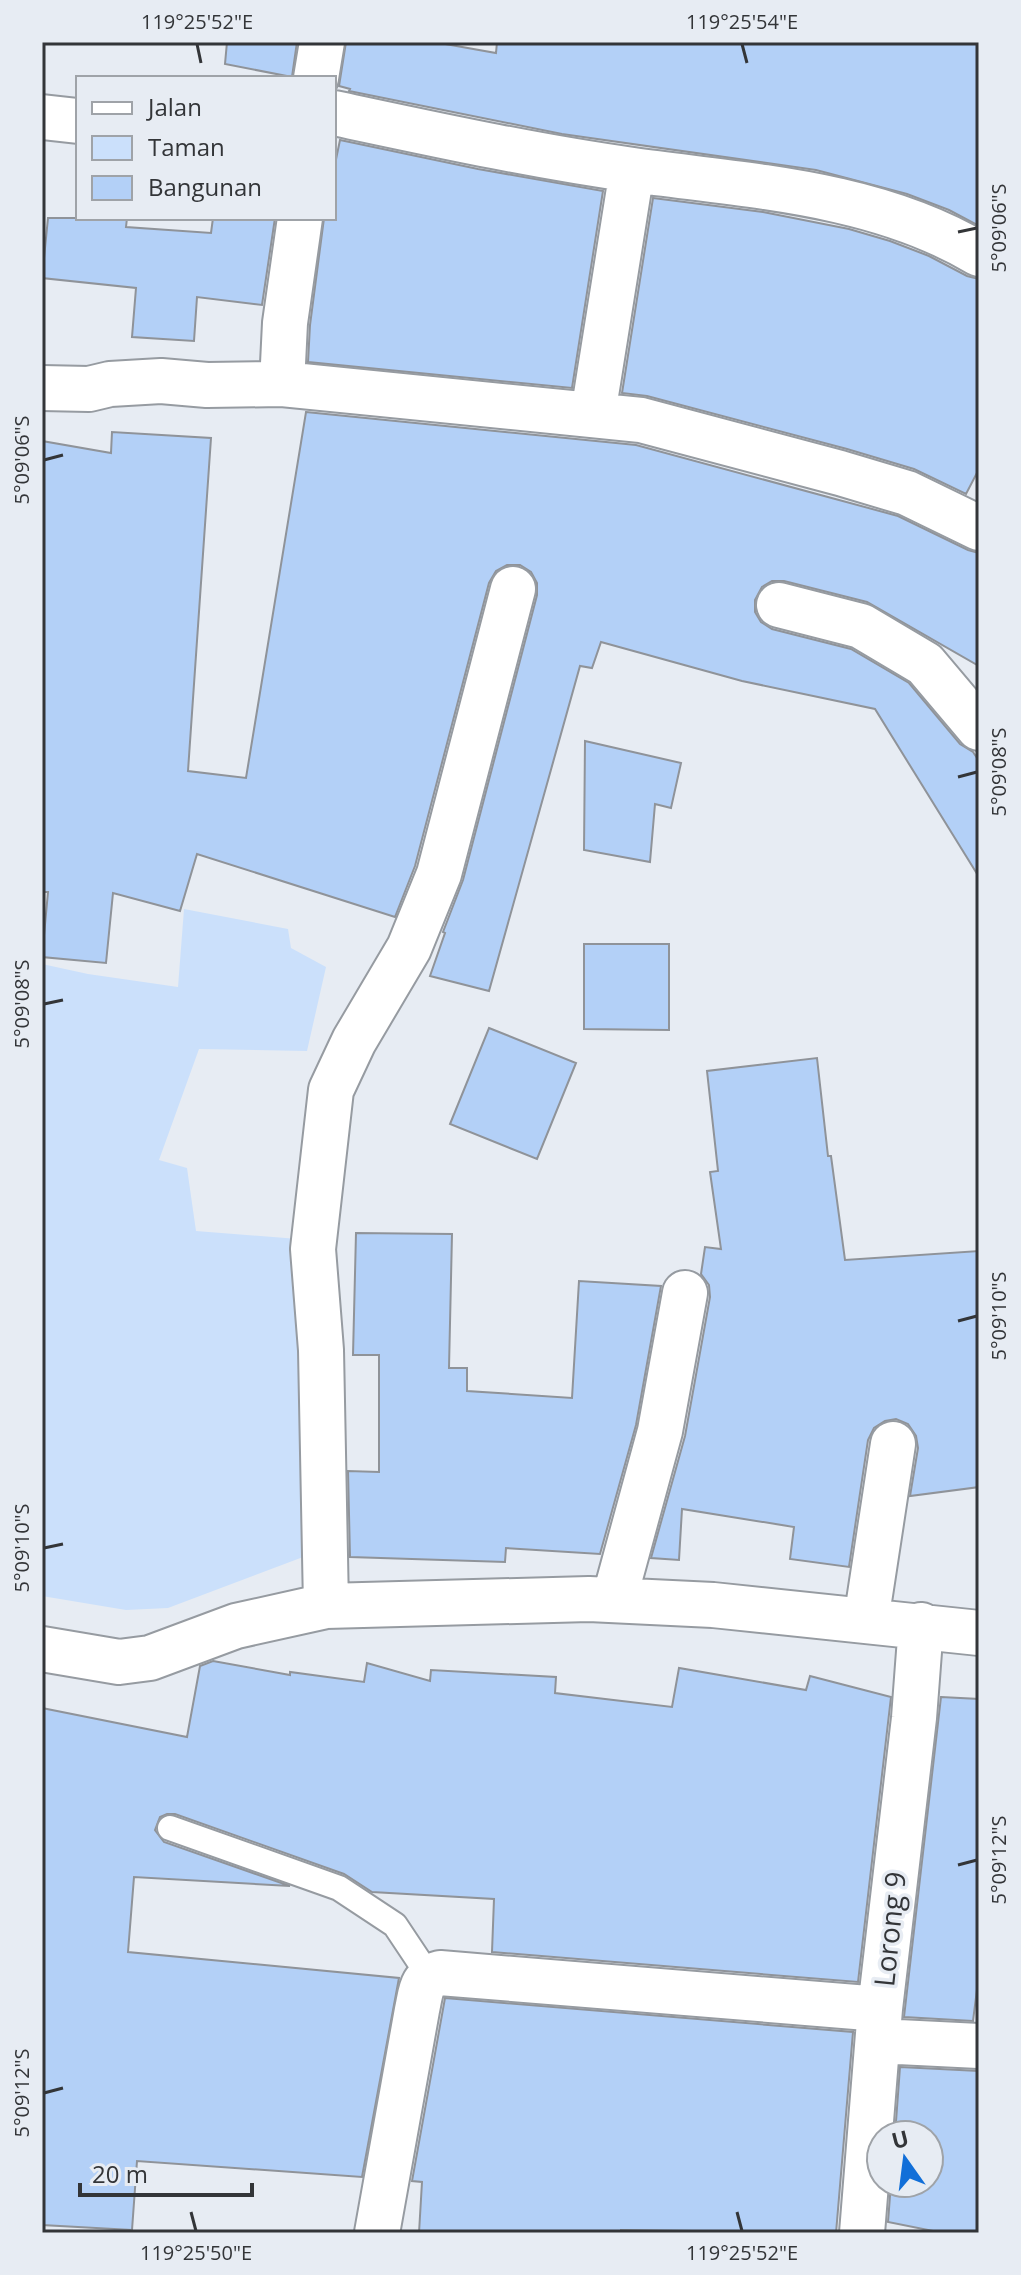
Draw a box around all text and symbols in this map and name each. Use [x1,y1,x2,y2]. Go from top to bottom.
text: 119°25'52"E [141,8,253,35]
text: 119°25'54"E [686,8,798,35]
legend [76,76,336,220]
text: Jalan [146,90,202,123]
text: Taman [148,130,225,163]
text: Bangunan [148,170,262,203]
text: 5°09'06"S [985,183,1012,273]
text: 5°09'06"S [8,415,35,505]
text: 5°09'08"S [985,727,1012,817]
text: 5°09'08"S [8,959,35,1049]
text: 5°09'10"S [985,1271,1012,1361]
text: 5°09'10"S [8,1503,35,1593]
text: 5°09'12"S [985,1815,1012,1905]
street label: Lorong 9 [864,1870,914,1988]
text: 5°09'12"S [8,2048,35,2138]
north arrow [865,2119,945,2199]
text: U [888,2122,912,2155]
scale bar [80,2147,252,2197]
text: 20 m [92,2157,148,2190]
text: 119°25'50"E [140,2239,252,2266]
text: 119°25'52"E [686,2239,798,2266]

